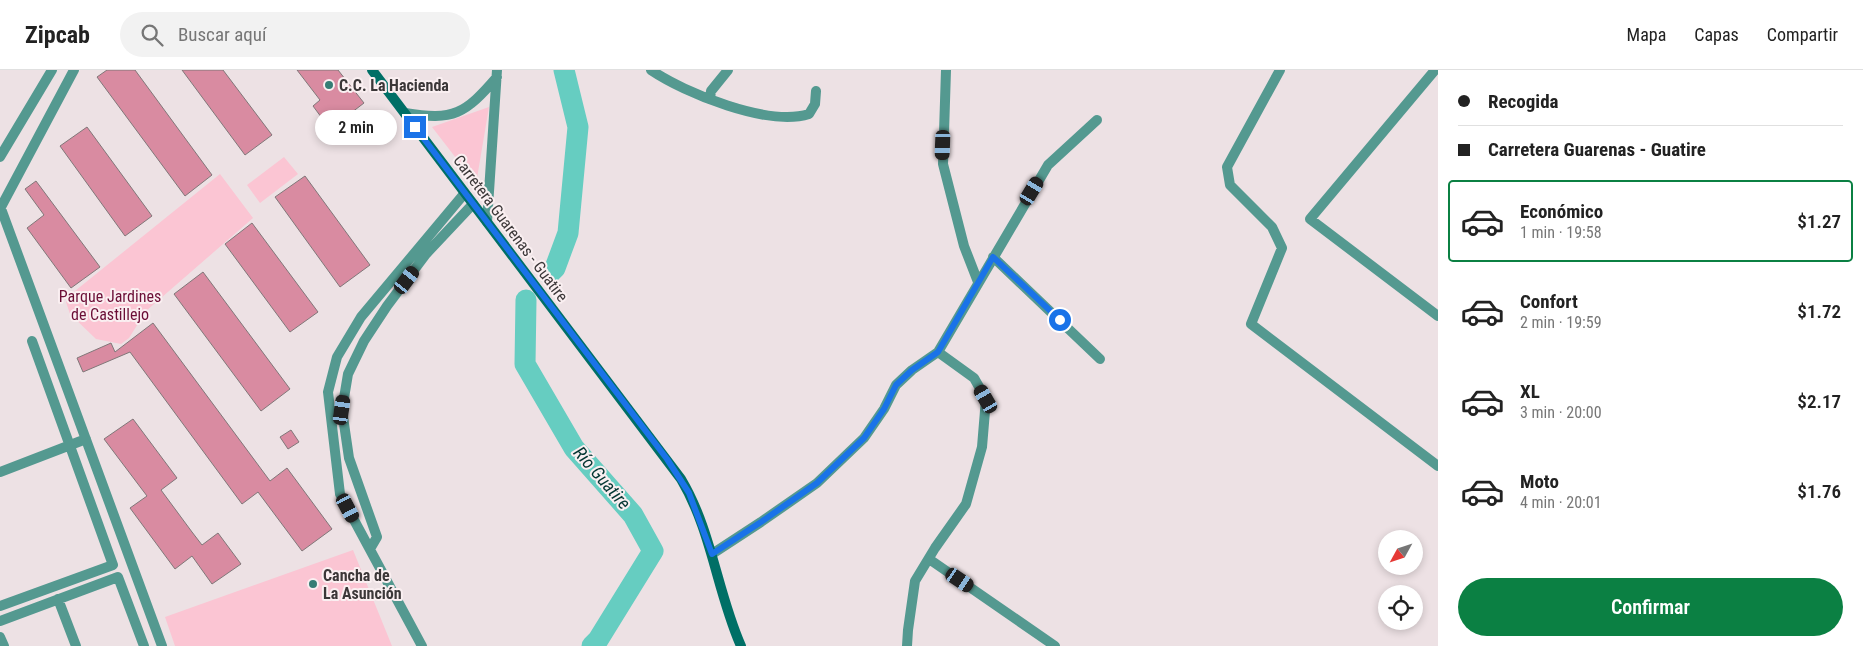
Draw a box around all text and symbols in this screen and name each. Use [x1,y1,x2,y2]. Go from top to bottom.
search box [120,12,470,57]
text: Zipcab [25,21,90,49]
icon: search [138,21,166,49]
text: Buscar aquí [178,23,266,46]
text: Mapa [1627,24,1666,45]
text: Capas [1694,24,1739,45]
text: Compartir [1767,24,1838,45]
place label: C.C. La Hacienda [339,76,449,95]
marker: C.C. La Hacienda [323,79,335,91]
text: Recogida [1488,90,1559,113]
callout: 2 min [315,110,398,144]
route end [404,116,426,138]
text: 2 min [338,118,374,137]
car [934,130,951,160]
text: Carretera Guarenas - Guatire [1488,138,1706,161]
street label: Carretera Guarenas - Guatire [449,151,572,305]
car [1017,174,1046,208]
icon: car [1460,199,1505,244]
text: Económico [1520,200,1603,223]
text: $1.27 [1797,210,1841,233]
text: 1 min · 19:58 [1520,223,1602,242]
car [391,264,422,296]
park label: Parque Jardines de Castillejo [59,287,161,324]
icon: car [1460,289,1505,334]
text: Confort [1520,290,1578,313]
text: $1.72 [1797,300,1841,323]
route start [1049,309,1071,331]
text: 2 min · 19:59 [1520,313,1602,332]
icon: car [1460,379,1505,424]
text: XL [1520,380,1540,403]
car [972,382,999,416]
text: $2.17 [1797,390,1841,413]
car [332,394,351,426]
text: 3 min · 20:00 [1520,403,1602,422]
water label: Río Guatire [570,442,635,513]
icon: car [1460,469,1505,514]
text: Moto [1520,470,1559,493]
text: $1.76 [1797,480,1841,503]
car [334,491,361,525]
text: 4 min · 20:01 [1520,493,1602,512]
north arrow [1378,530,1422,575]
map controls [1378,530,1423,630]
car [943,565,976,595]
place label: Cancha de La Asunción [323,566,402,603]
marker: Cancha de La Asunción [307,578,319,590]
button: Confirmar [1458,578,1843,636]
button: locate [1378,585,1423,630]

